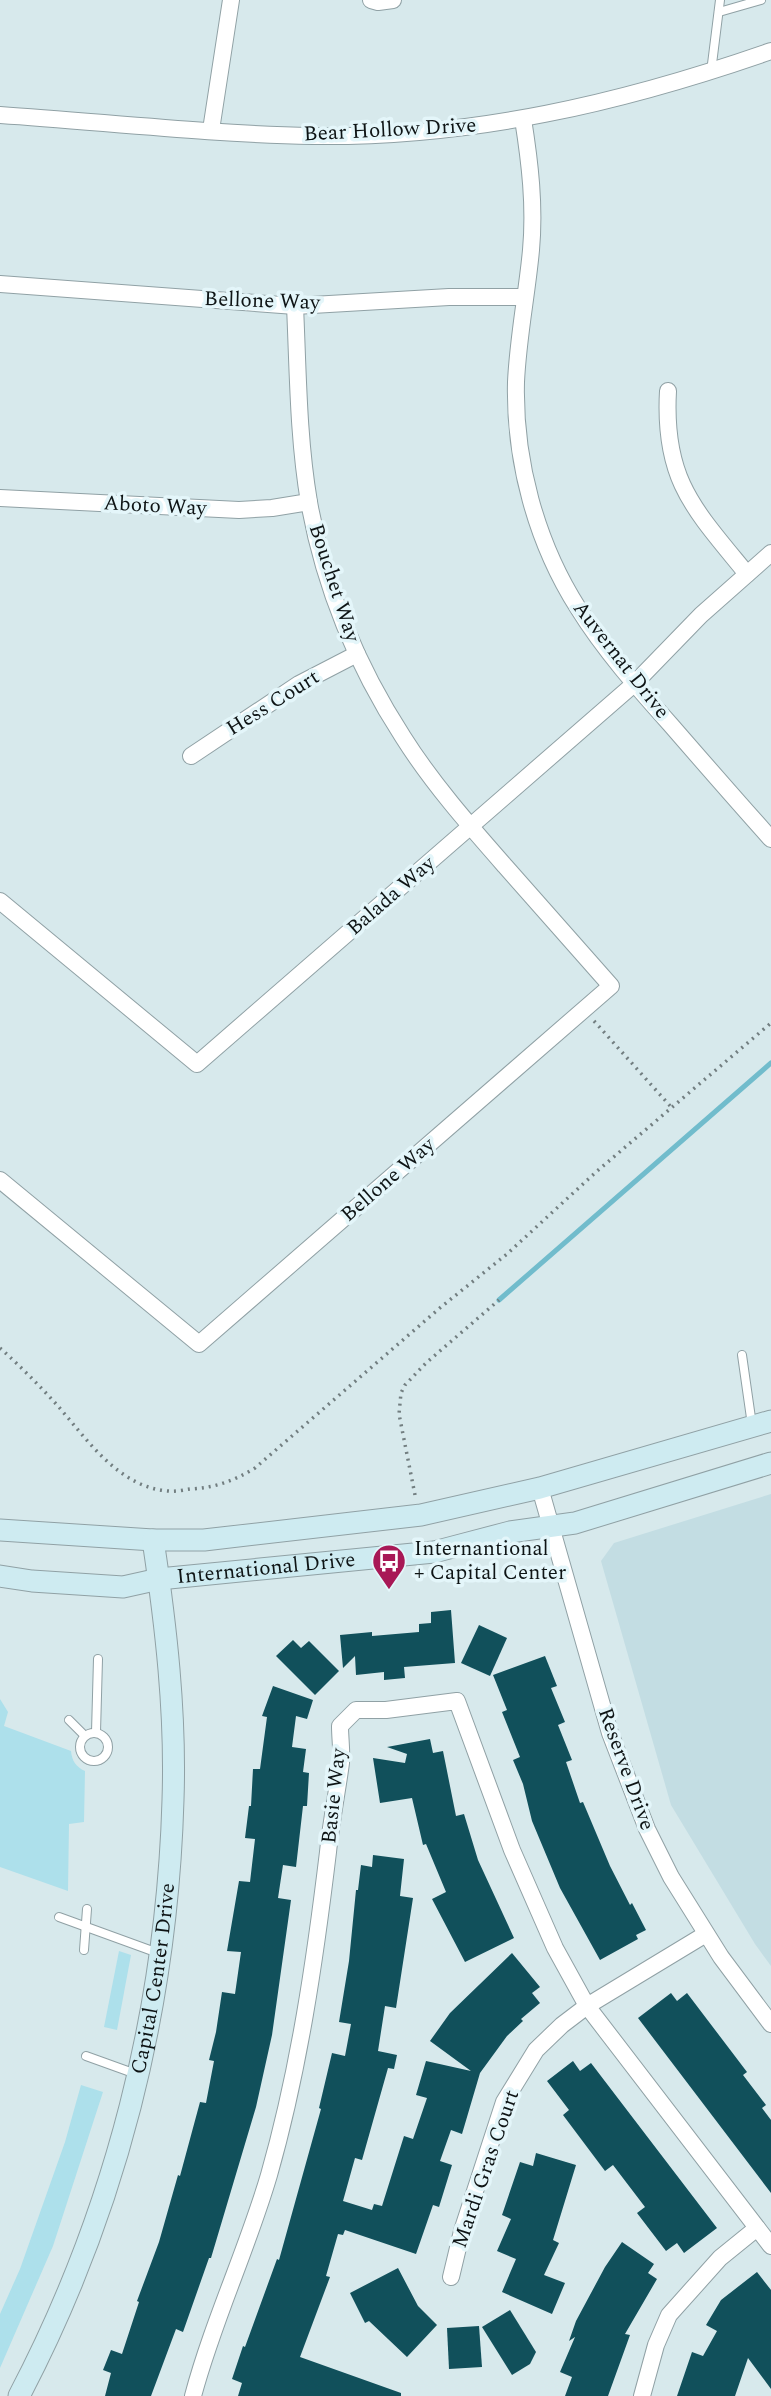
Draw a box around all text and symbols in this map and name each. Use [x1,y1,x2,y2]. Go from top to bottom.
street label: Bear Hollow Drive [303,110,477,150]
street label: Bellone Way [204,283,321,319]
street label: Aboto Way [103,487,208,525]
street label: Bouchet Way [300,520,368,647]
street label: Auvernat Drive [565,594,677,726]
street label: Hess Court [220,662,326,744]
street label: Balada Way [340,848,443,944]
street label: Bellone Way [334,1129,443,1230]
place label: Internantional + Capital Center [414,1533,566,1589]
bus stop icon: Internantional + Capital Center [370,1542,408,1591]
street label: International Drive [175,1544,357,1593]
street label: Reserve Drive [589,1703,663,1835]
street label: Basie Way [313,1746,355,1845]
street label: Capital Center Drive [122,1882,184,2077]
street label: Mardi Gras Court [444,2085,528,2253]

